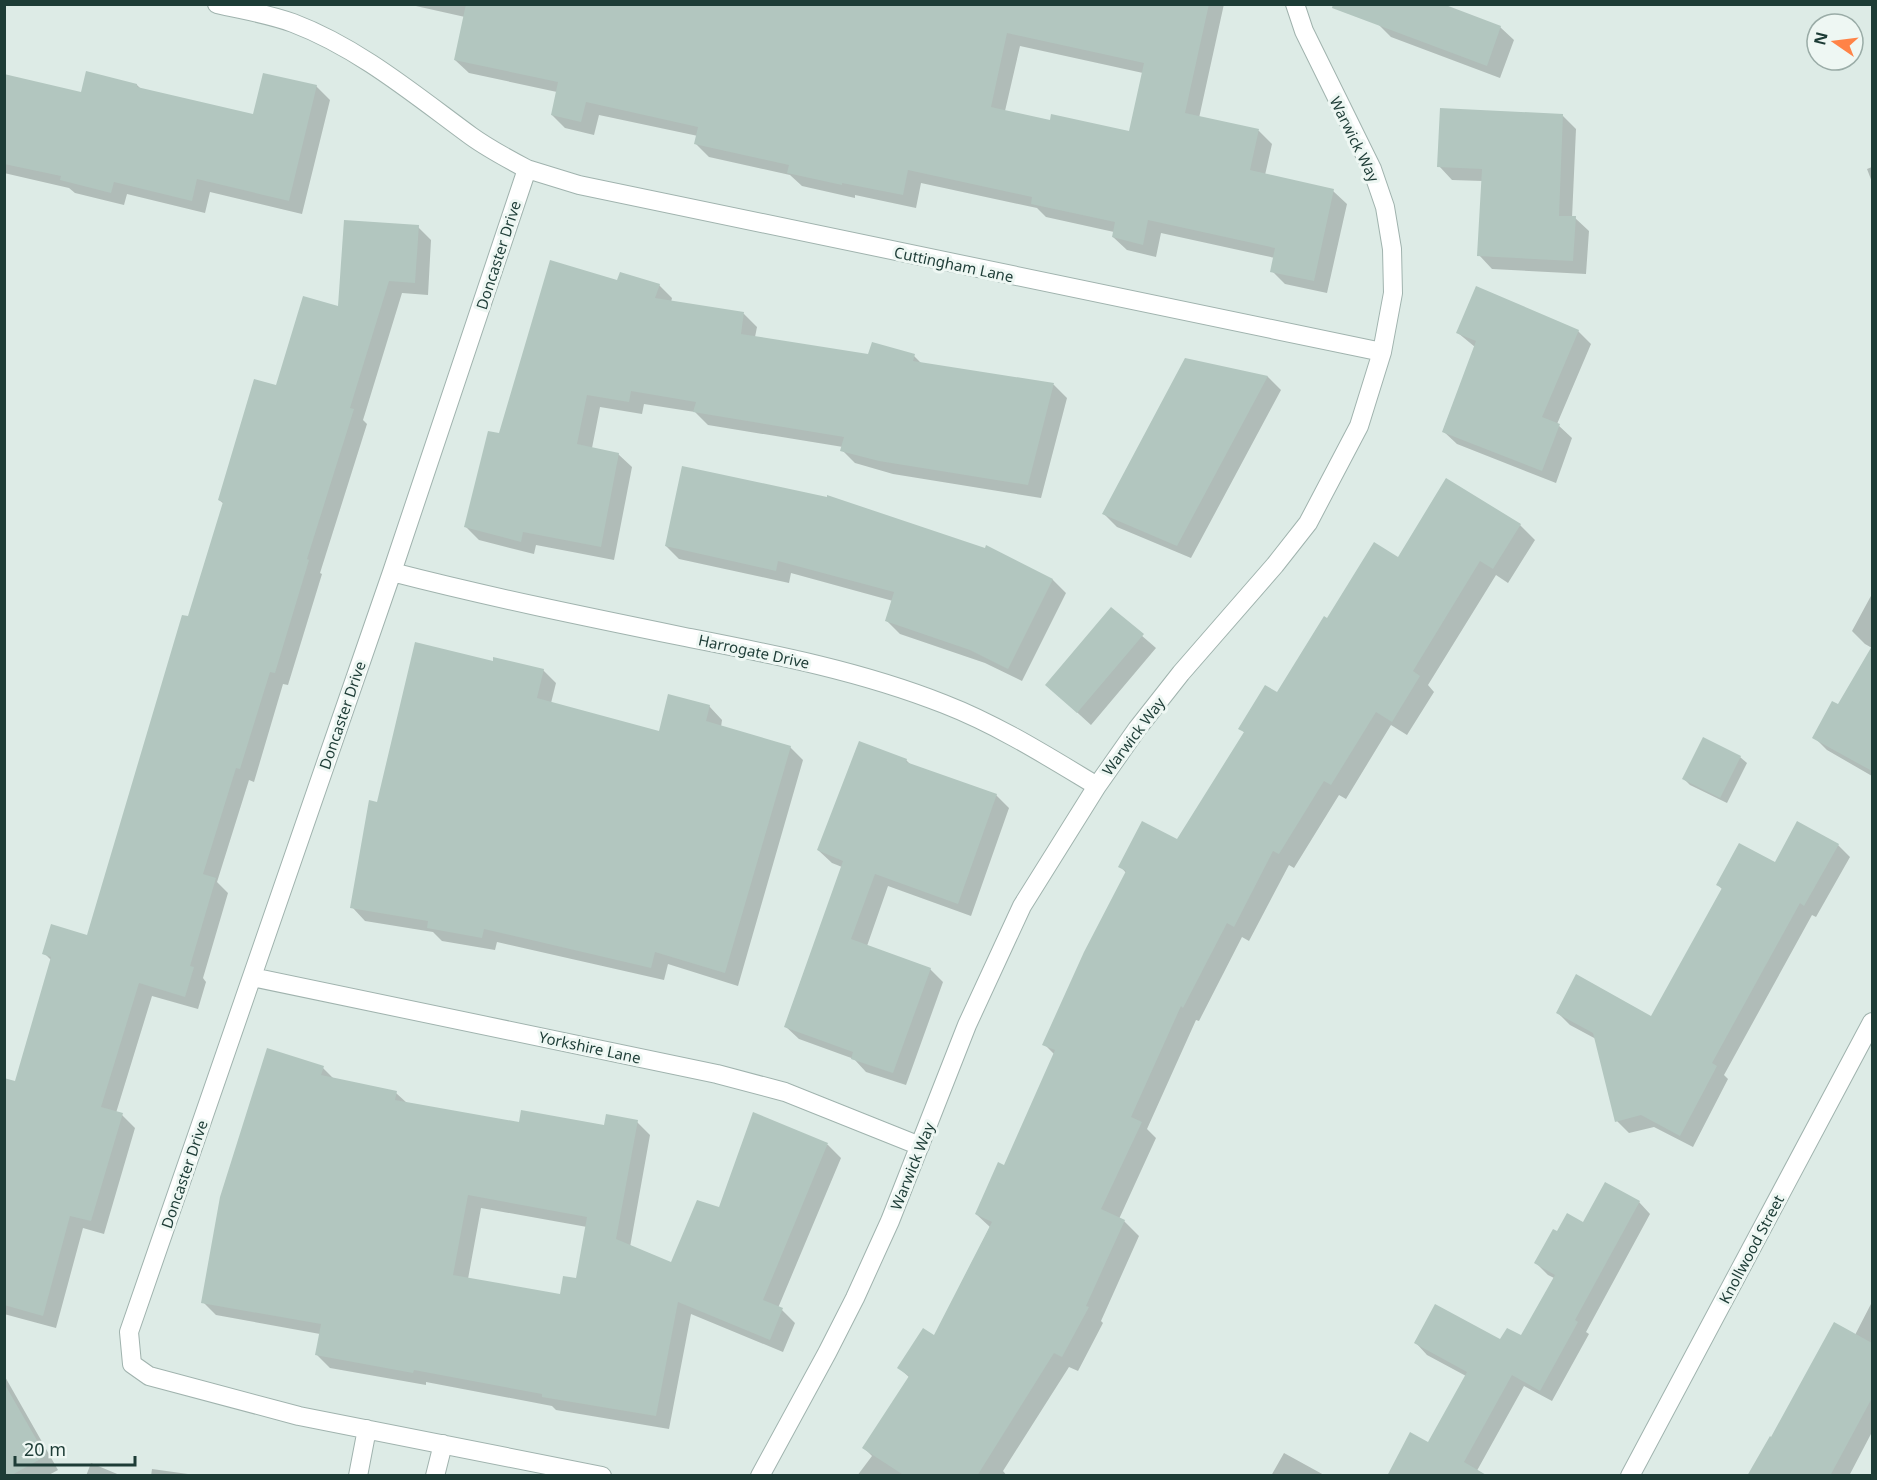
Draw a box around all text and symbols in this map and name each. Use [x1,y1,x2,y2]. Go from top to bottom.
north arrow [1805,12,1865,72]
text: N [1808,29,1833,47]
street label: Warwick Way [1326,93,1384,185]
street label: Doncaster Drive [471,198,525,312]
street label: Cuttingham Lane [892,242,1016,286]
street label: Harrogate Drive [697,629,811,673]
street label: Doncaster Drive [314,658,370,772]
street label: Warwick Way [1097,693,1169,779]
street label: Yorkshire Lane [537,1026,643,1068]
street label: Doncaster Drive [156,1117,212,1231]
street label: Warwick Way [885,1119,939,1213]
street label: Knollwood Street [1714,1191,1788,1307]
scale bar [15,1429,135,1467]
text: 20 m [24,1437,66,1461]

